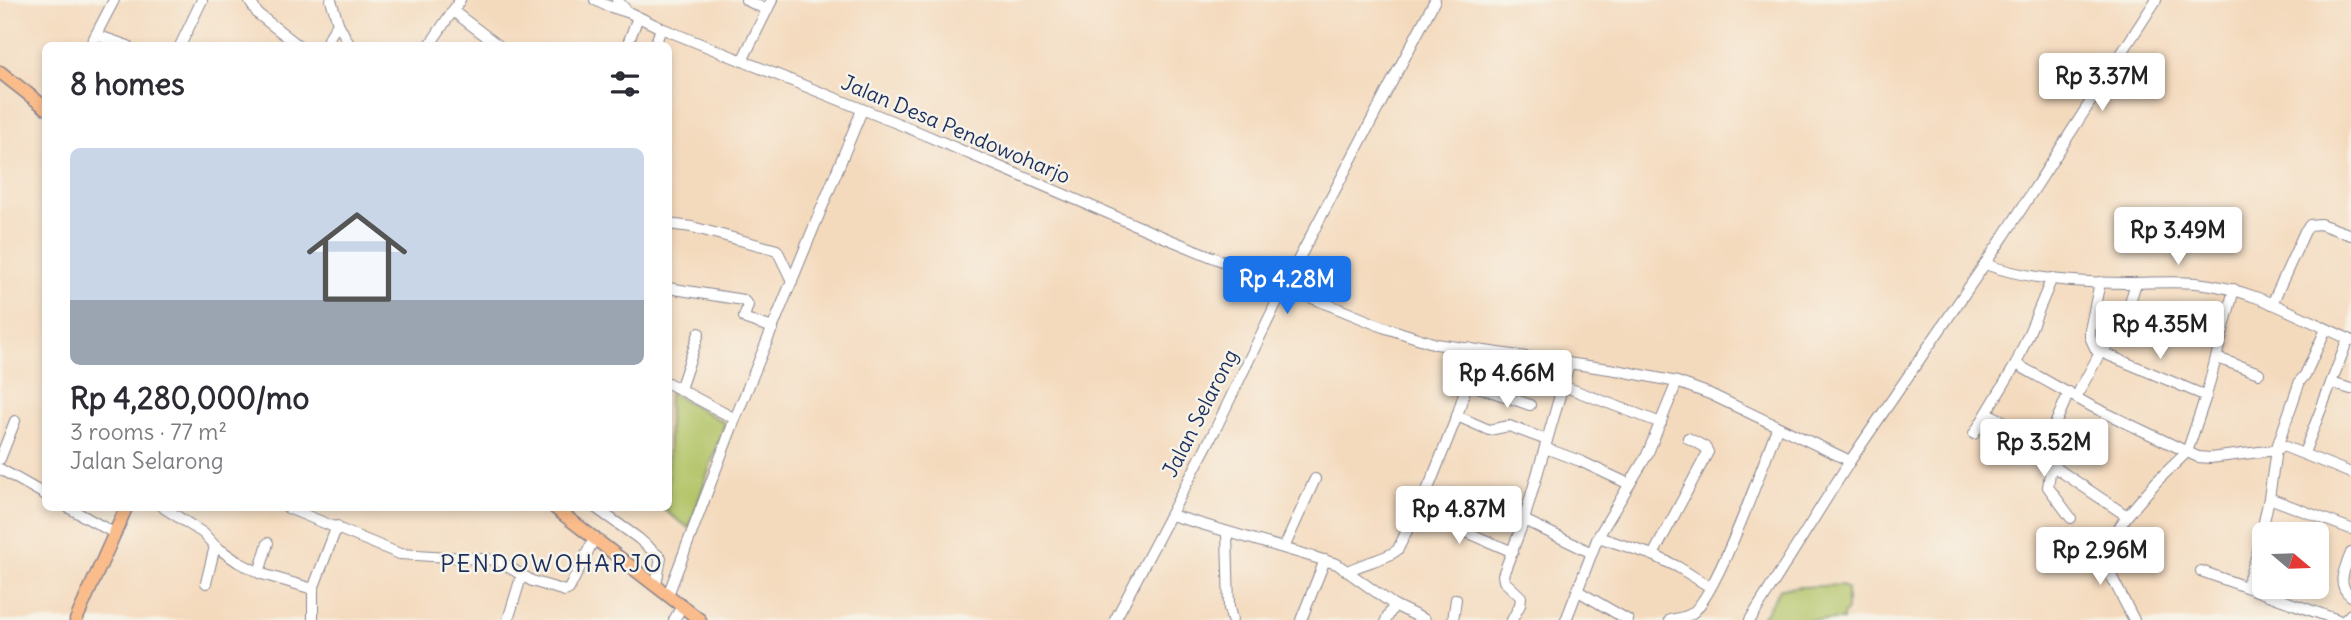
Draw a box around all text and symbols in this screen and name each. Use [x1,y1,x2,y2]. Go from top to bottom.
pin: Rp 3.37M [2030,54,2174,113]
text: Rp 3.37M [2055,61,2149,90]
text: 8 homes [70,65,185,103]
icon: filters [606,65,644,103]
street label: Jalan Desa Pendowoharjo [837,68,1075,190]
icon: home [294,194,420,320]
pin: Rp 3.49M [2106,208,2250,267]
text: Rp 3.49M [2130,215,2226,244]
pin: Rp 4.28M [1215,256,1359,316]
text: Rp 4.28M [1239,264,1335,293]
pin: Rp 4.35M [2088,302,2232,361]
text: Rp 4.35M [2112,309,2208,338]
street label: Jalan Selarong [1156,344,1244,482]
pin: Rp 4.66M [1435,350,1579,410]
text: Rp 4.66M [1459,358,1555,387]
text: Rp 4,280,000/mo [70,379,309,417]
text: 3 rooms · 77 m² [70,417,227,446]
pin: Rp 3.52M [1972,420,2116,479]
text: Rp 3.52M [1996,427,2092,456]
text: Jalan Selarong [70,446,224,475]
pin: Rp 4.87M [1387,486,1531,546]
text: Rp 4.87M [1412,494,1506,523]
north arrow [2252,522,2329,598]
map controls [2252,522,2329,599]
pin: Rp 2.96M [2028,528,2172,587]
text: Rp 2.96M [2052,535,2148,564]
district label: PENDOWOHARJO [440,548,664,578]

